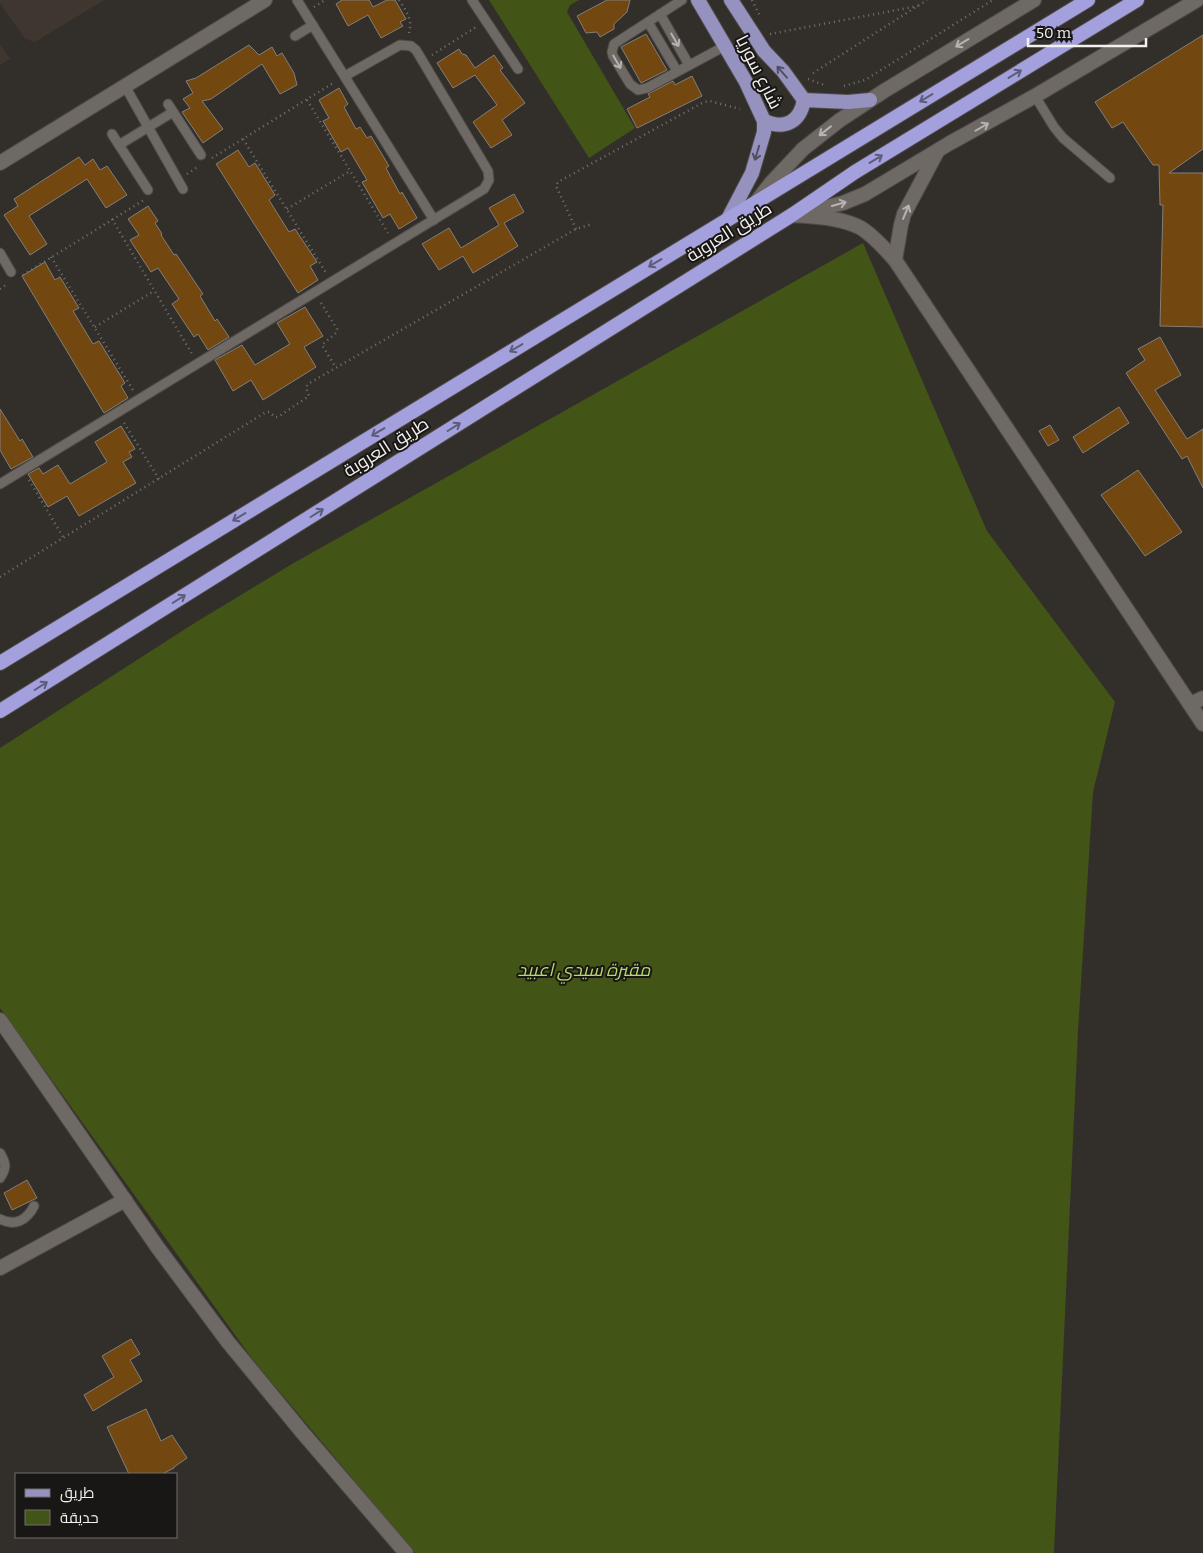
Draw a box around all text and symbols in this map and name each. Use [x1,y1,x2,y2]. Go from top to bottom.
scale bar [1028,15,1146,47]
text: 50 m [1036,24,1072,42]
street label: شارع سوريا [730,31,787,113]
one-way arrow [670,32,680,46]
one-way arrow [955,39,969,49]
one-way arrow [612,55,622,69]
one-way arrow [776,65,788,78]
one-way arrow [1007,69,1021,79]
one-way arrow [920,93,934,103]
one-way arrow [974,121,988,131]
one-way arrow [819,126,832,137]
one-way arrow [752,145,762,161]
one-way arrow [869,154,883,164]
street label: طريق العروبة [682,197,776,268]
one-way arrow [831,198,847,208]
one-way arrow [901,205,911,220]
one-way arrow [648,259,662,269]
one-way arrow [510,343,524,353]
street label: طريق العروبة [339,412,433,483]
one-way arrow [447,421,461,431]
one-way arrow [371,428,385,438]
one-way arrow [309,508,323,518]
one-way arrow [232,513,246,523]
one-way arrow [172,594,186,605]
one-way arrow [34,680,48,690]
park label: مقبرة سيدي اعبيد [518,959,651,984]
legend [15,1473,178,1538]
text: طريق [60,1484,94,1503]
text: حديقة [60,1509,99,1527]

